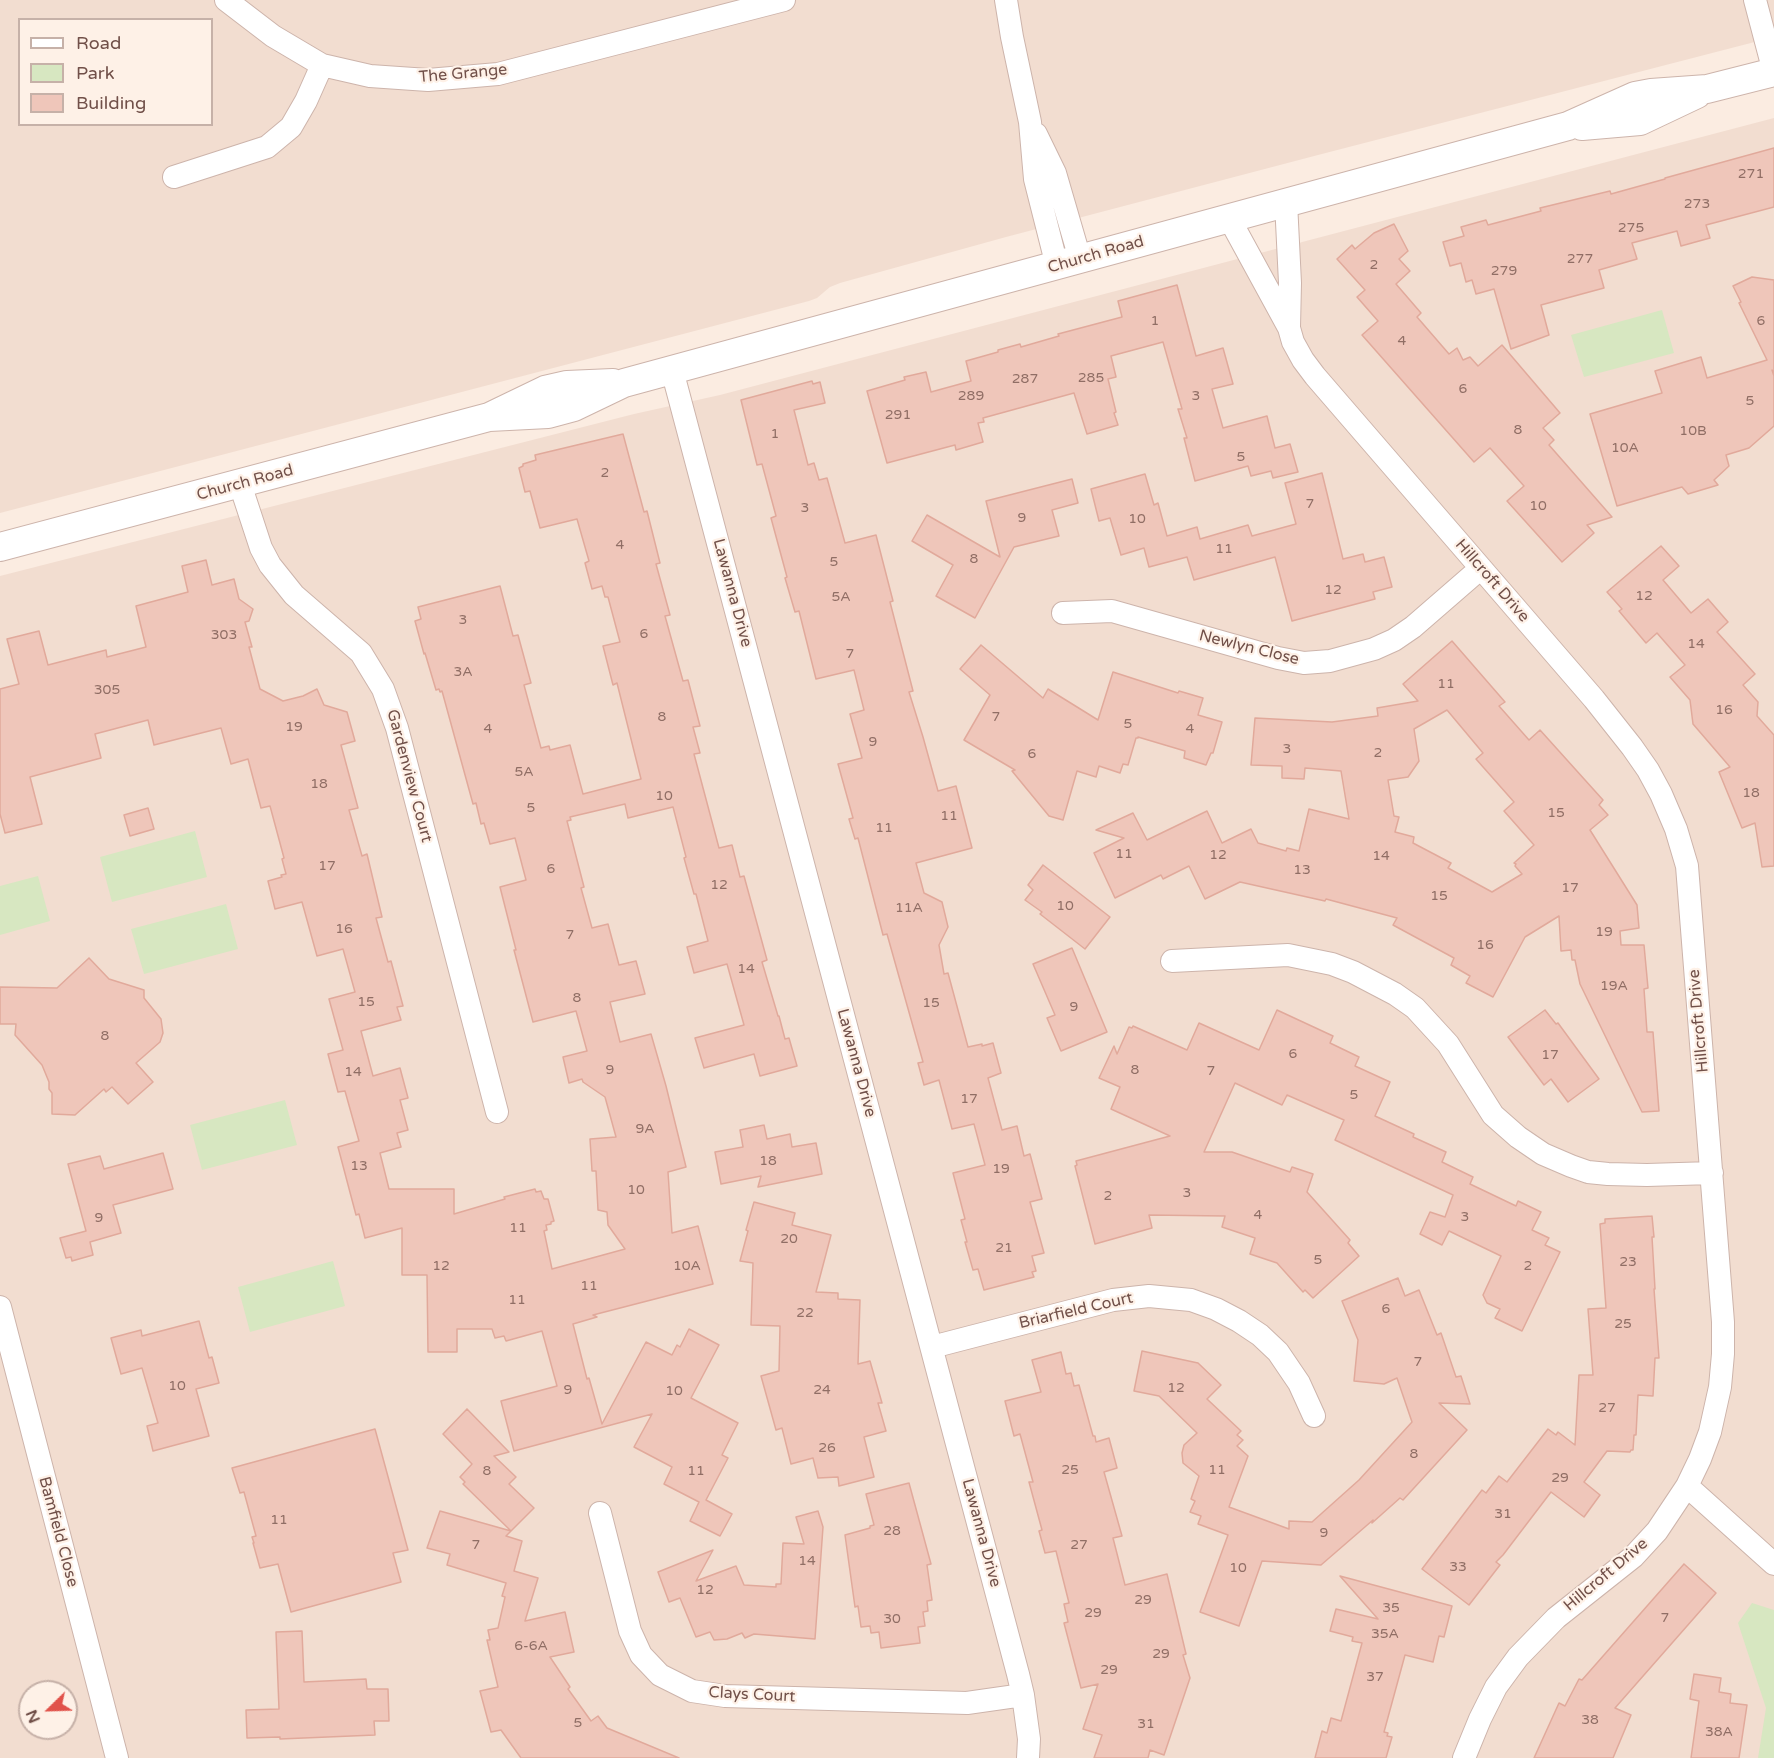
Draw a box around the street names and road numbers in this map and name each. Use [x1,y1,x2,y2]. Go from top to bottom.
street label: The Grange [418,61,508,87]
street label: Church Road [1046,232,1146,278]
street label: Church Road [195,461,295,505]
street label: Hillcroft Drive [1451,536,1533,626]
street label: Lawanna Drive [708,537,756,649]
street label: Newlyn Close [1197,626,1301,670]
street label: Gardenview Court [382,708,436,844]
street label: Hillcroft Drive [1685,969,1713,1073]
street label: Lawanna Drive [832,1007,880,1119]
street label: Briarfield Court [1017,1289,1135,1333]
street label: Bamfield Close [34,1475,82,1589]
street label: Lawanna Drive [957,1477,1005,1589]
street label: Hillcroft Drive [1560,1534,1652,1616]
street label: Clays Court [708,1683,796,1707]

